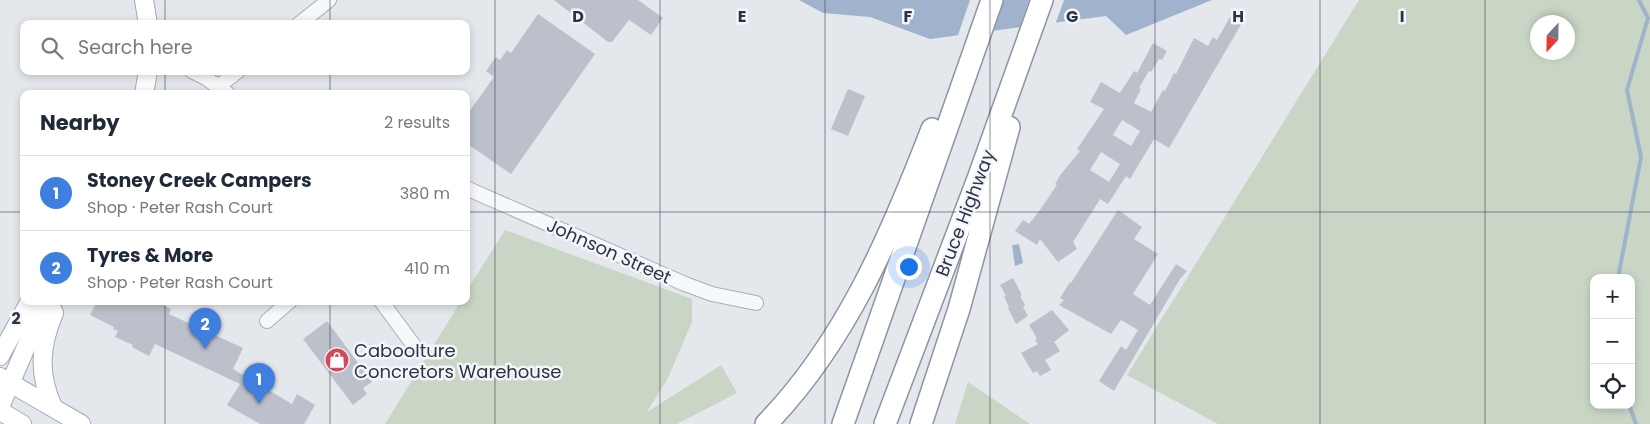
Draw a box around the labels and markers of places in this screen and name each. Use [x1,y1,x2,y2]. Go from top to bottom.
pin: 2 [189,308,221,349]
place label: Caboolture Concretors Warehouse [354,338,561,384]
shop icon: Caboolture Concretors Warehouse [324,347,350,373]
pin: 1 [243,363,275,404]

